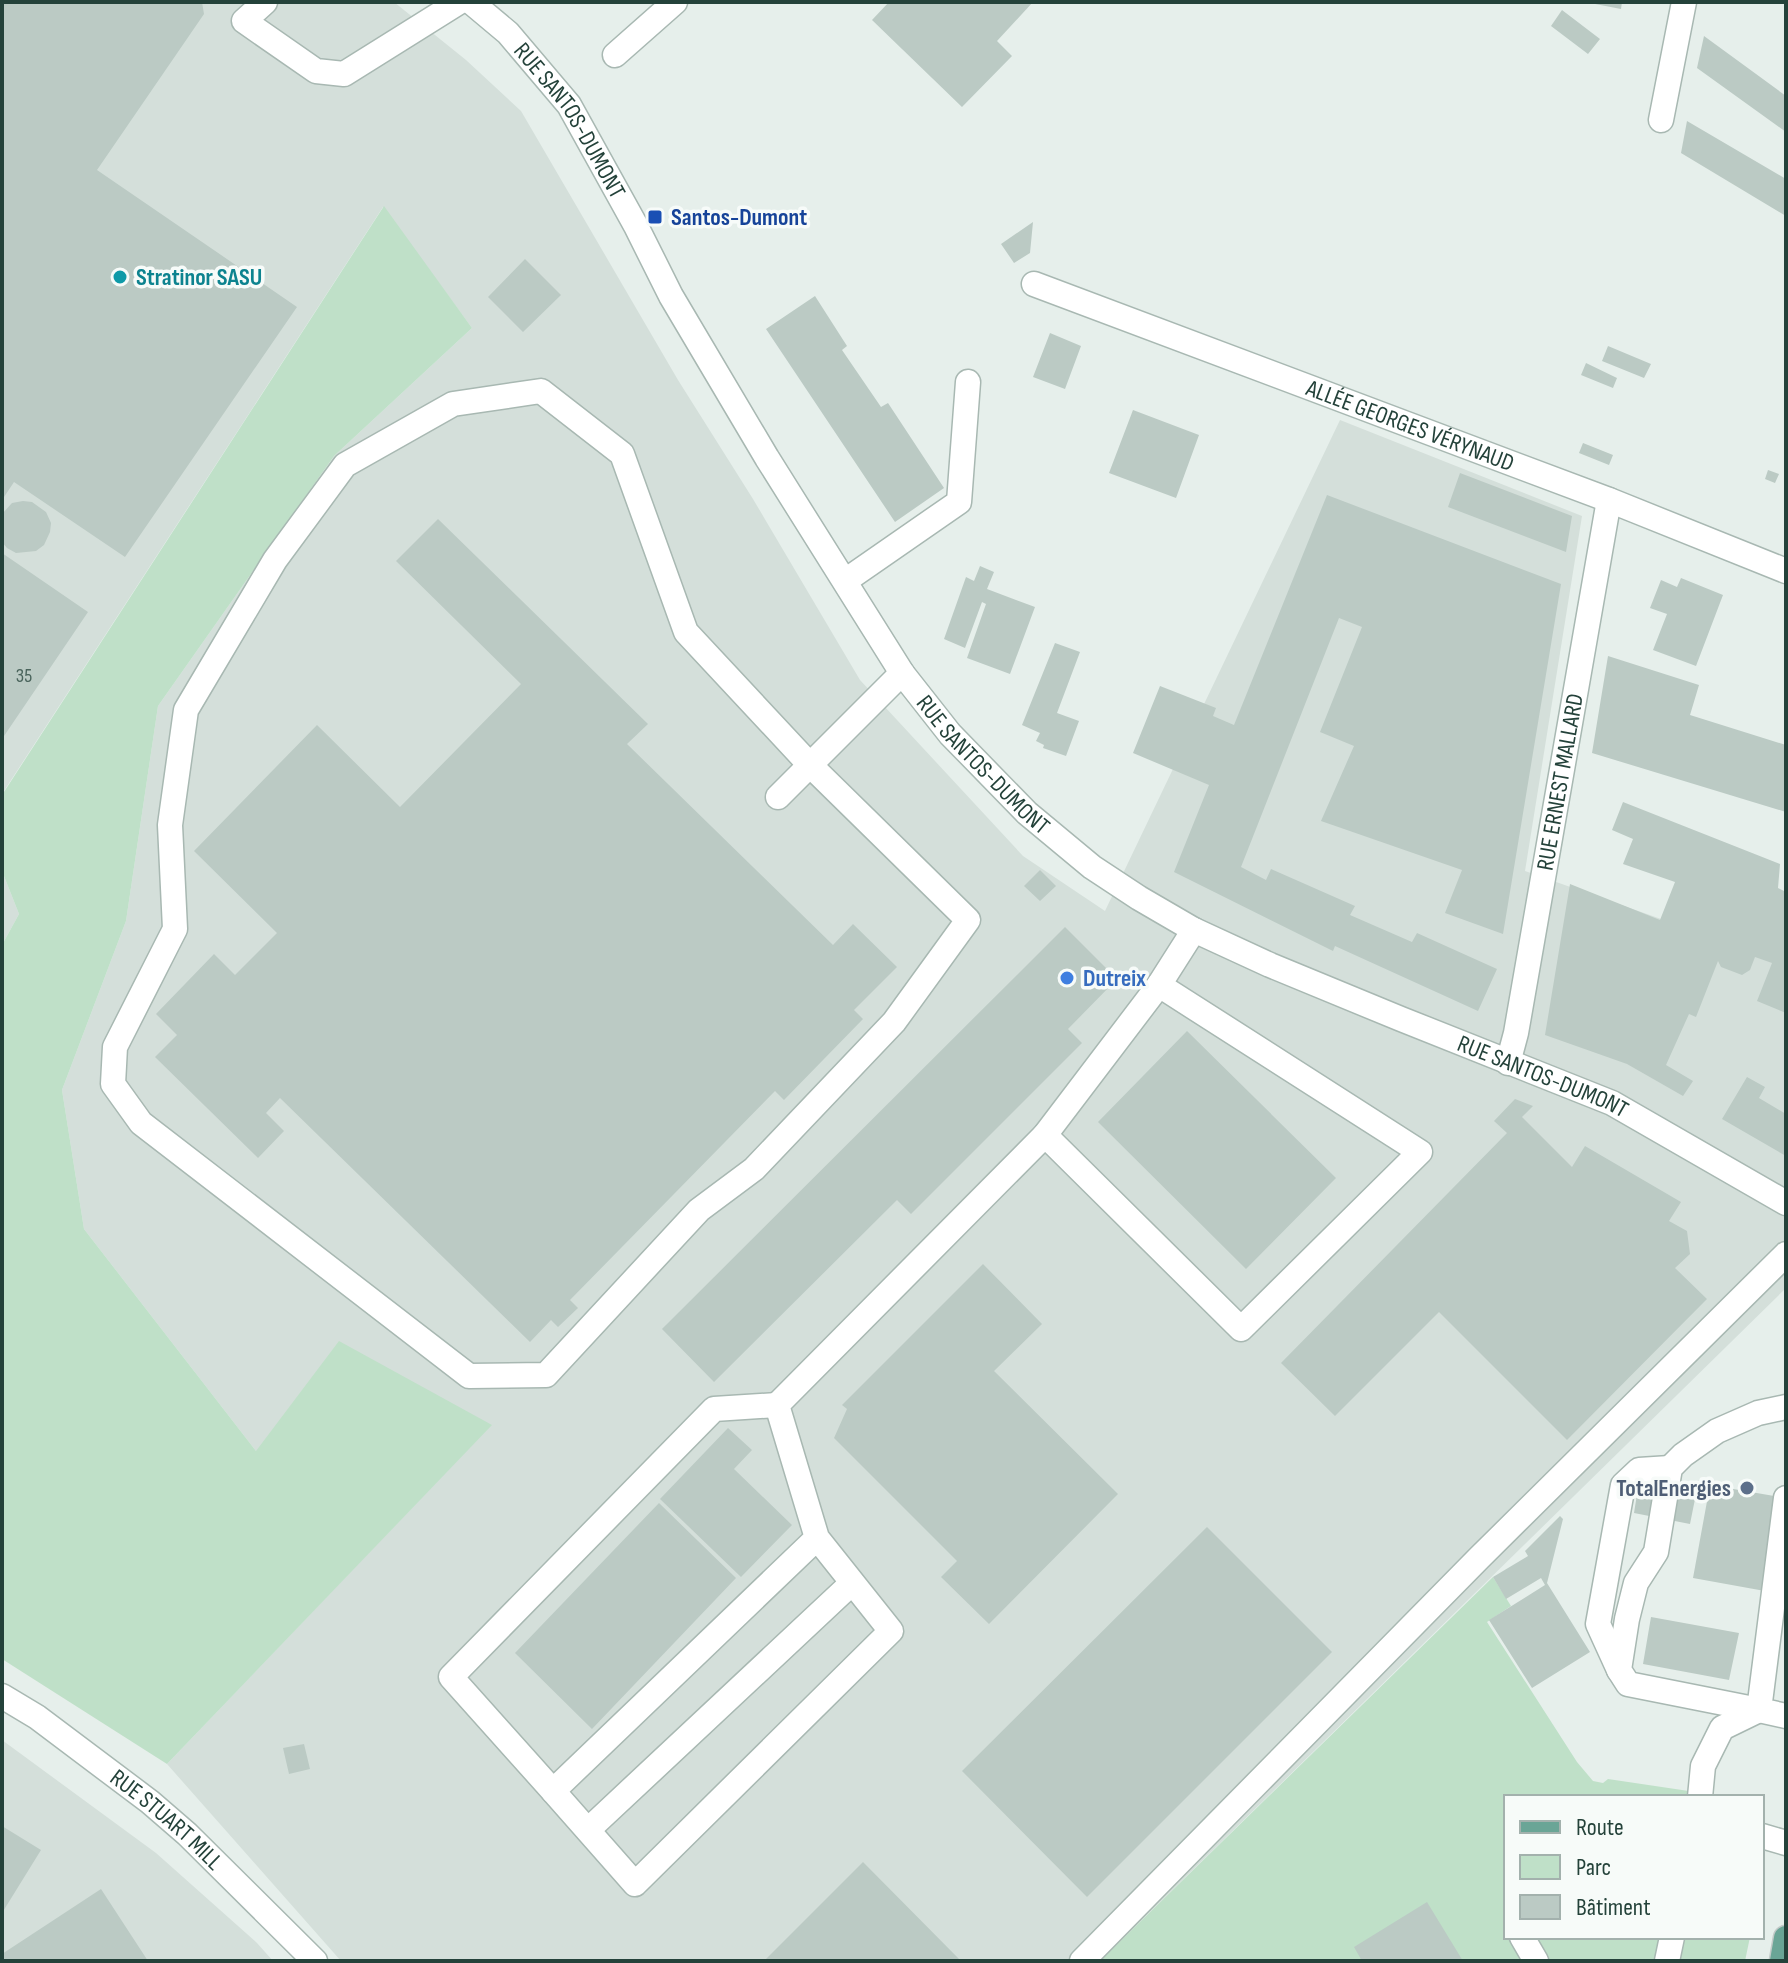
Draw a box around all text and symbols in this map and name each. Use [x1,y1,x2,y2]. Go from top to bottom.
street label: RUE SANTOS-DUMONT [508,37,632,203]
place label: Santos-Dumont [671,203,807,232]
marker: Santos-Dumont [646,208,664,226]
place label: Stratinor SASU [136,263,262,292]
marker: Stratinor SASU [111,268,129,286]
street label: ALLÉE GEORGES VÉRYNAUD [1301,373,1518,478]
house number: 35 [16,664,32,688]
street label: RUE SANTOS-DUMONT [910,689,1056,841]
street label: RUE ERNEST MALLARD [1530,691,1590,873]
place label: Dutreix [1083,964,1146,993]
marker: Dutreix [1058,969,1076,987]
street label: RUE SANTOS-DUMONT [1453,1028,1634,1124]
place label: TotalEnergies [1616,1474,1731,1503]
marker: TotalEnergies [1738,1479,1756,1497]
street label: RUE STUART MILL [104,1763,229,1876]
legend [1504,1795,1764,1939]
text: Route [1576,1813,1624,1842]
text: Parc [1576,1853,1611,1882]
text: Bâtiment [1576,1893,1651,1922]

